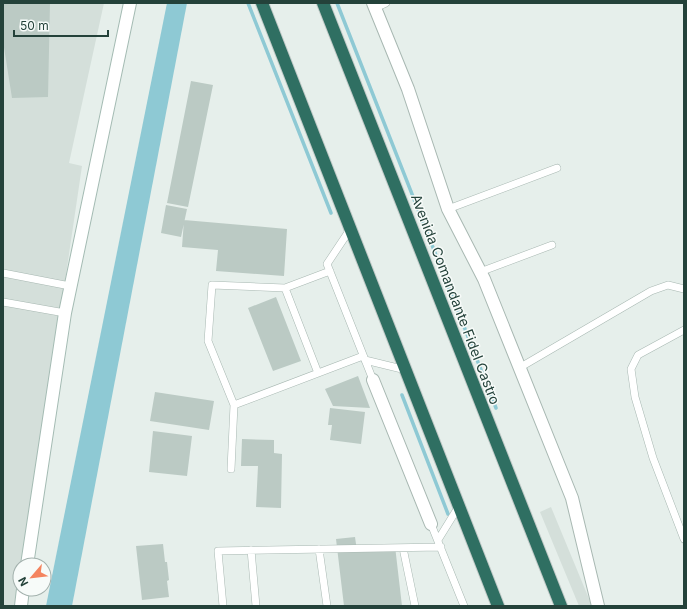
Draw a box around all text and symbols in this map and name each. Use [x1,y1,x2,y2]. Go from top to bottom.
scale bar [14,12,108,38]
text: 50 m [20,18,49,33]
street label: Avenida Comandante Fidel Castro [408,191,504,407]
north arrow [12,557,52,597]
text: N [15,575,31,589]

